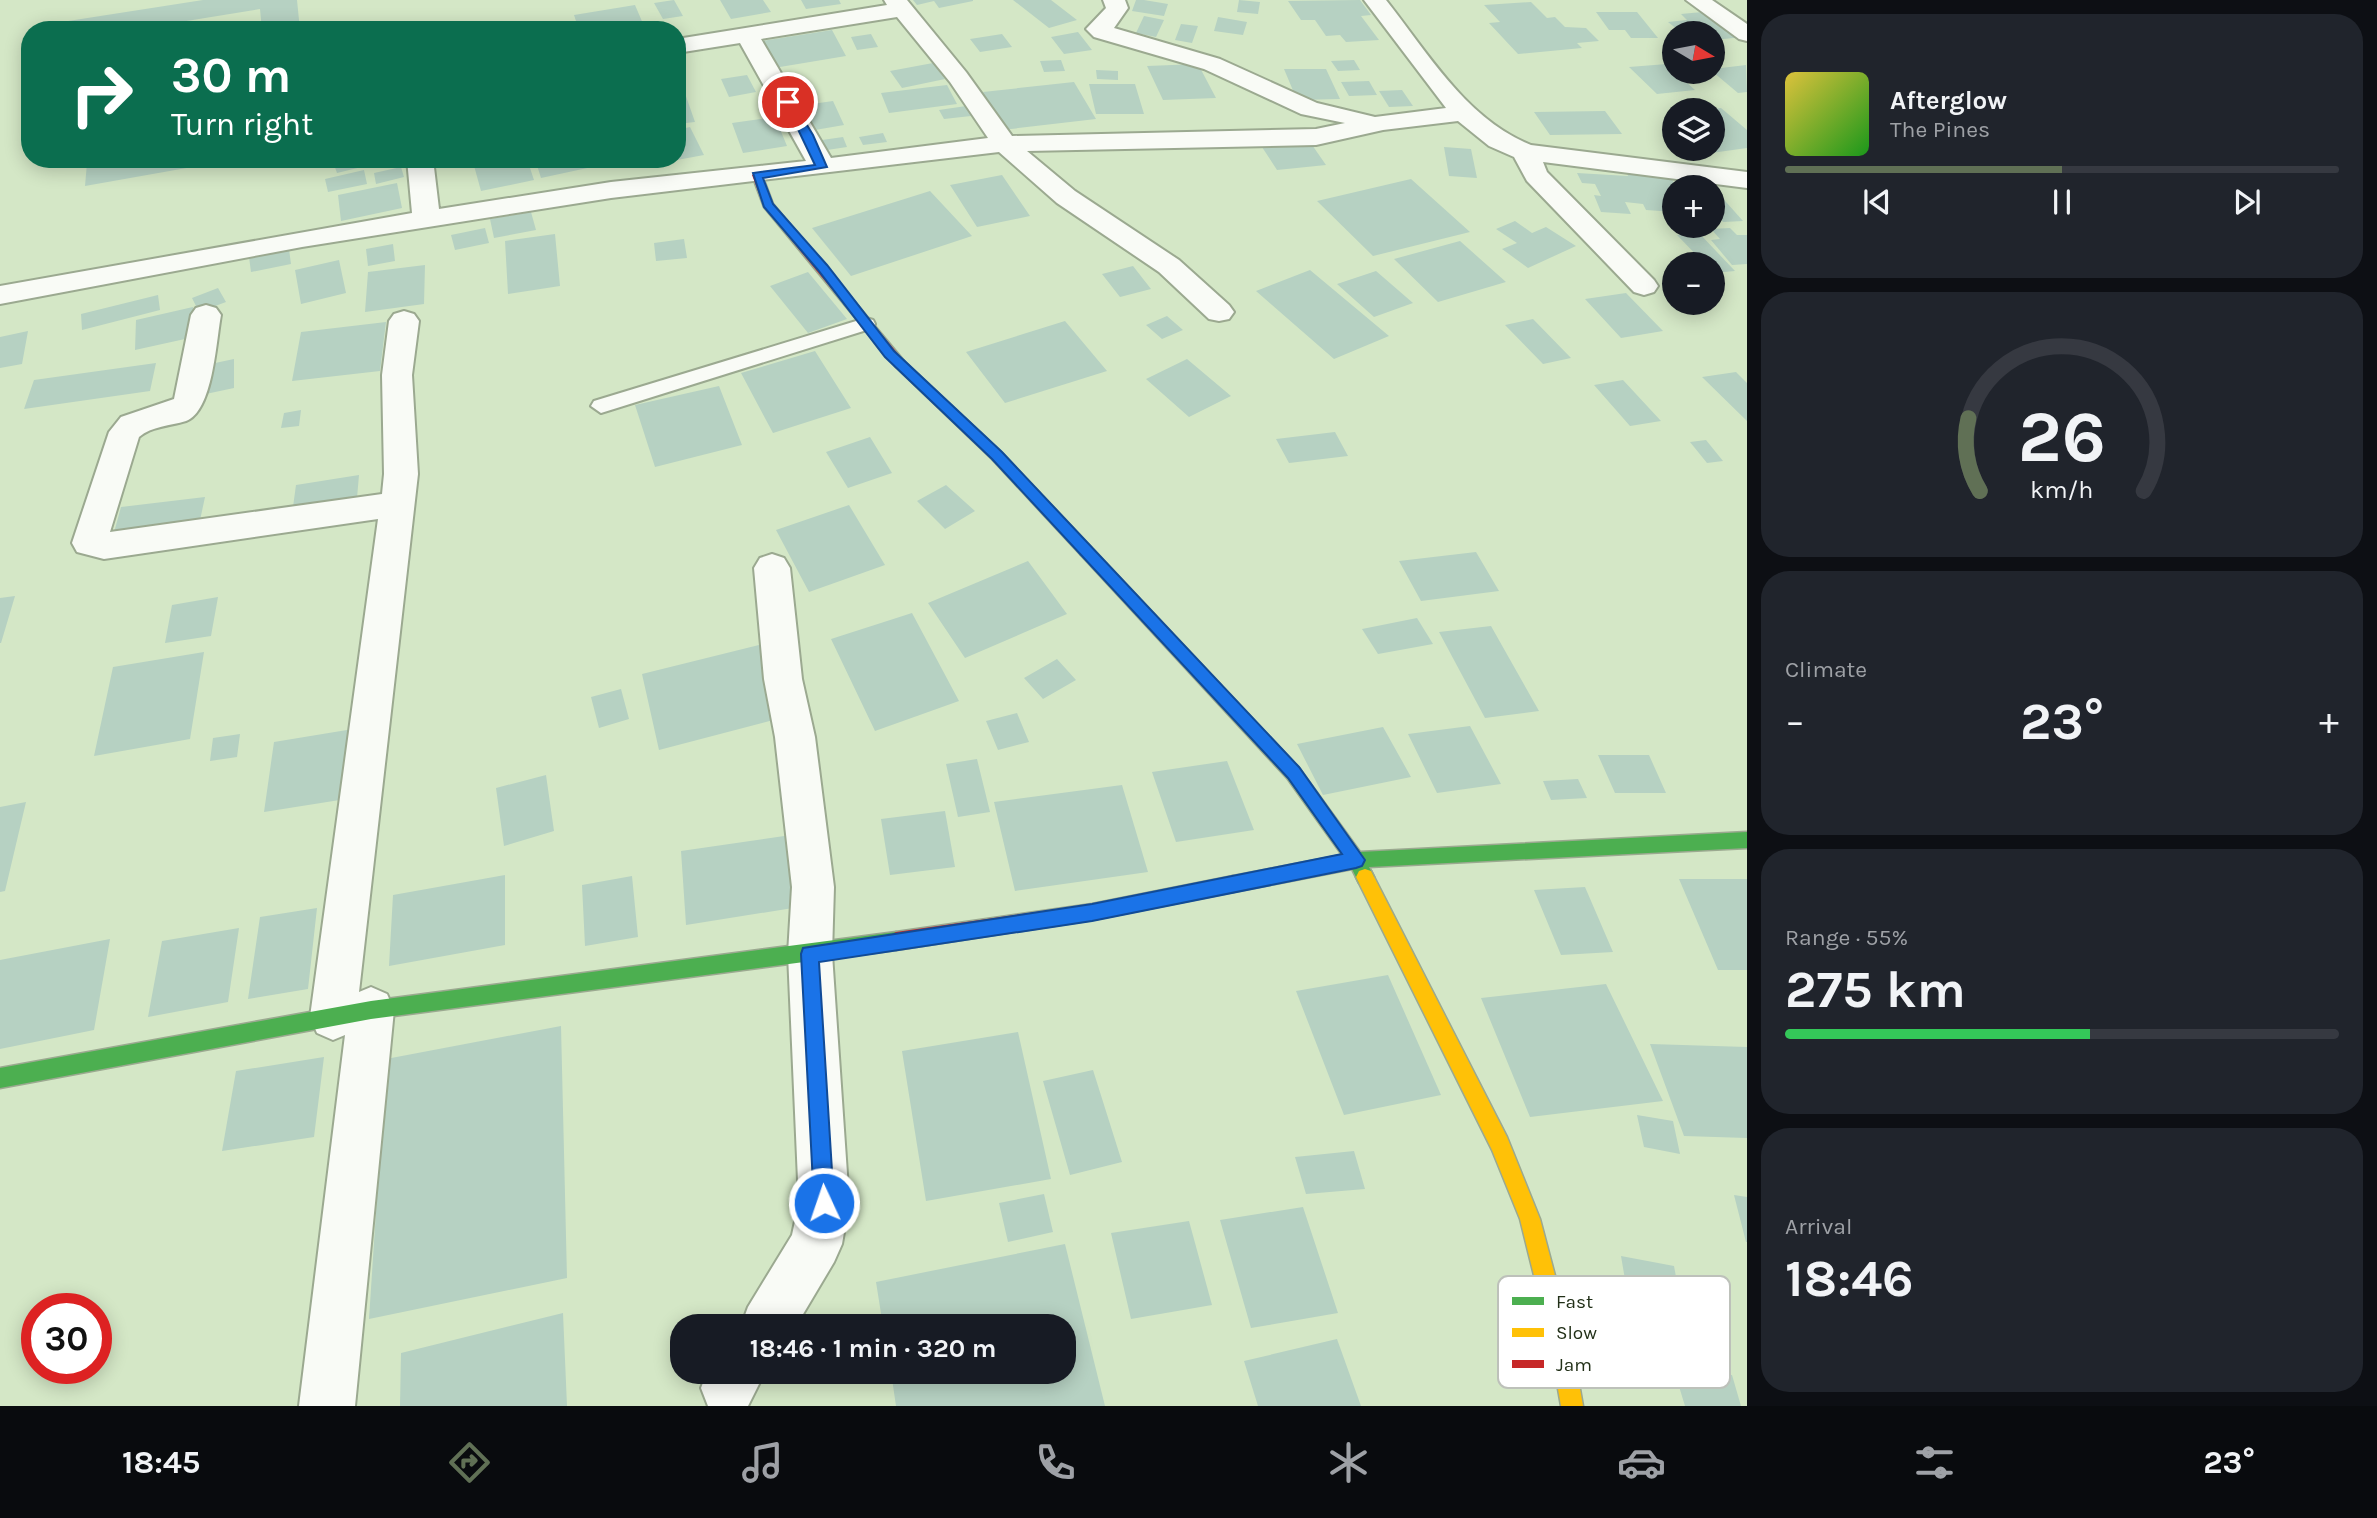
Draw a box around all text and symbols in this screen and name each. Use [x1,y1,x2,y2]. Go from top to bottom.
north arrow [1662,21,1726,84]
map controls [1662,21,1725,315]
text: 30 m [171,47,291,104]
icon: right [56,49,147,140]
pin [758,72,818,132]
icon: arrive [769,83,807,121]
text: Afterglow [1890,85,2007,116]
button: layers [1662,98,1725,161]
text: Turn right [171,106,313,143]
text: The Pines [1890,116,1990,143]
button: + [1662,175,1725,238]
icon: previous [1858,183,1896,221]
icon: pause [2043,183,2081,221]
icon: next [2228,183,2266,221]
button: − [1662,252,1725,315]
text: 26 [2018,394,2106,479]
text: km/h [2030,474,2094,503]
text: Climate [1785,656,1867,683]
text: 23° [2020,691,2104,752]
text: − [1785,699,1805,744]
text: + [2319,699,2339,744]
text: Range · 55% [1785,924,1908,951]
text: 275 km [1785,959,1966,1020]
position arrow [787,1166,861,1240]
text: Arrival [1785,1213,1852,1240]
text: 18:46 [1785,1248,1914,1309]
legend [1498,1276,1730,1388]
text: Fast [1556,1291,1593,1313]
speed limit sign: 30 [21,1293,112,1384]
text: Slow [1556,1322,1597,1344]
text: 18:46 · 1 min · 320 m [750,1333,996,1364]
text: Jam [1556,1354,1592,1376]
icon: directions [445,1438,494,1487]
icon: music [738,1438,787,1487]
icon: phone [1031,1438,1080,1487]
icon: climate [1324,1438,1373,1487]
icon: car [1617,1438,1666,1487]
icon: filters [1910,1438,1959,1487]
text: 18:45 [122,1444,200,1481]
text: 23° [2203,1444,2255,1481]

